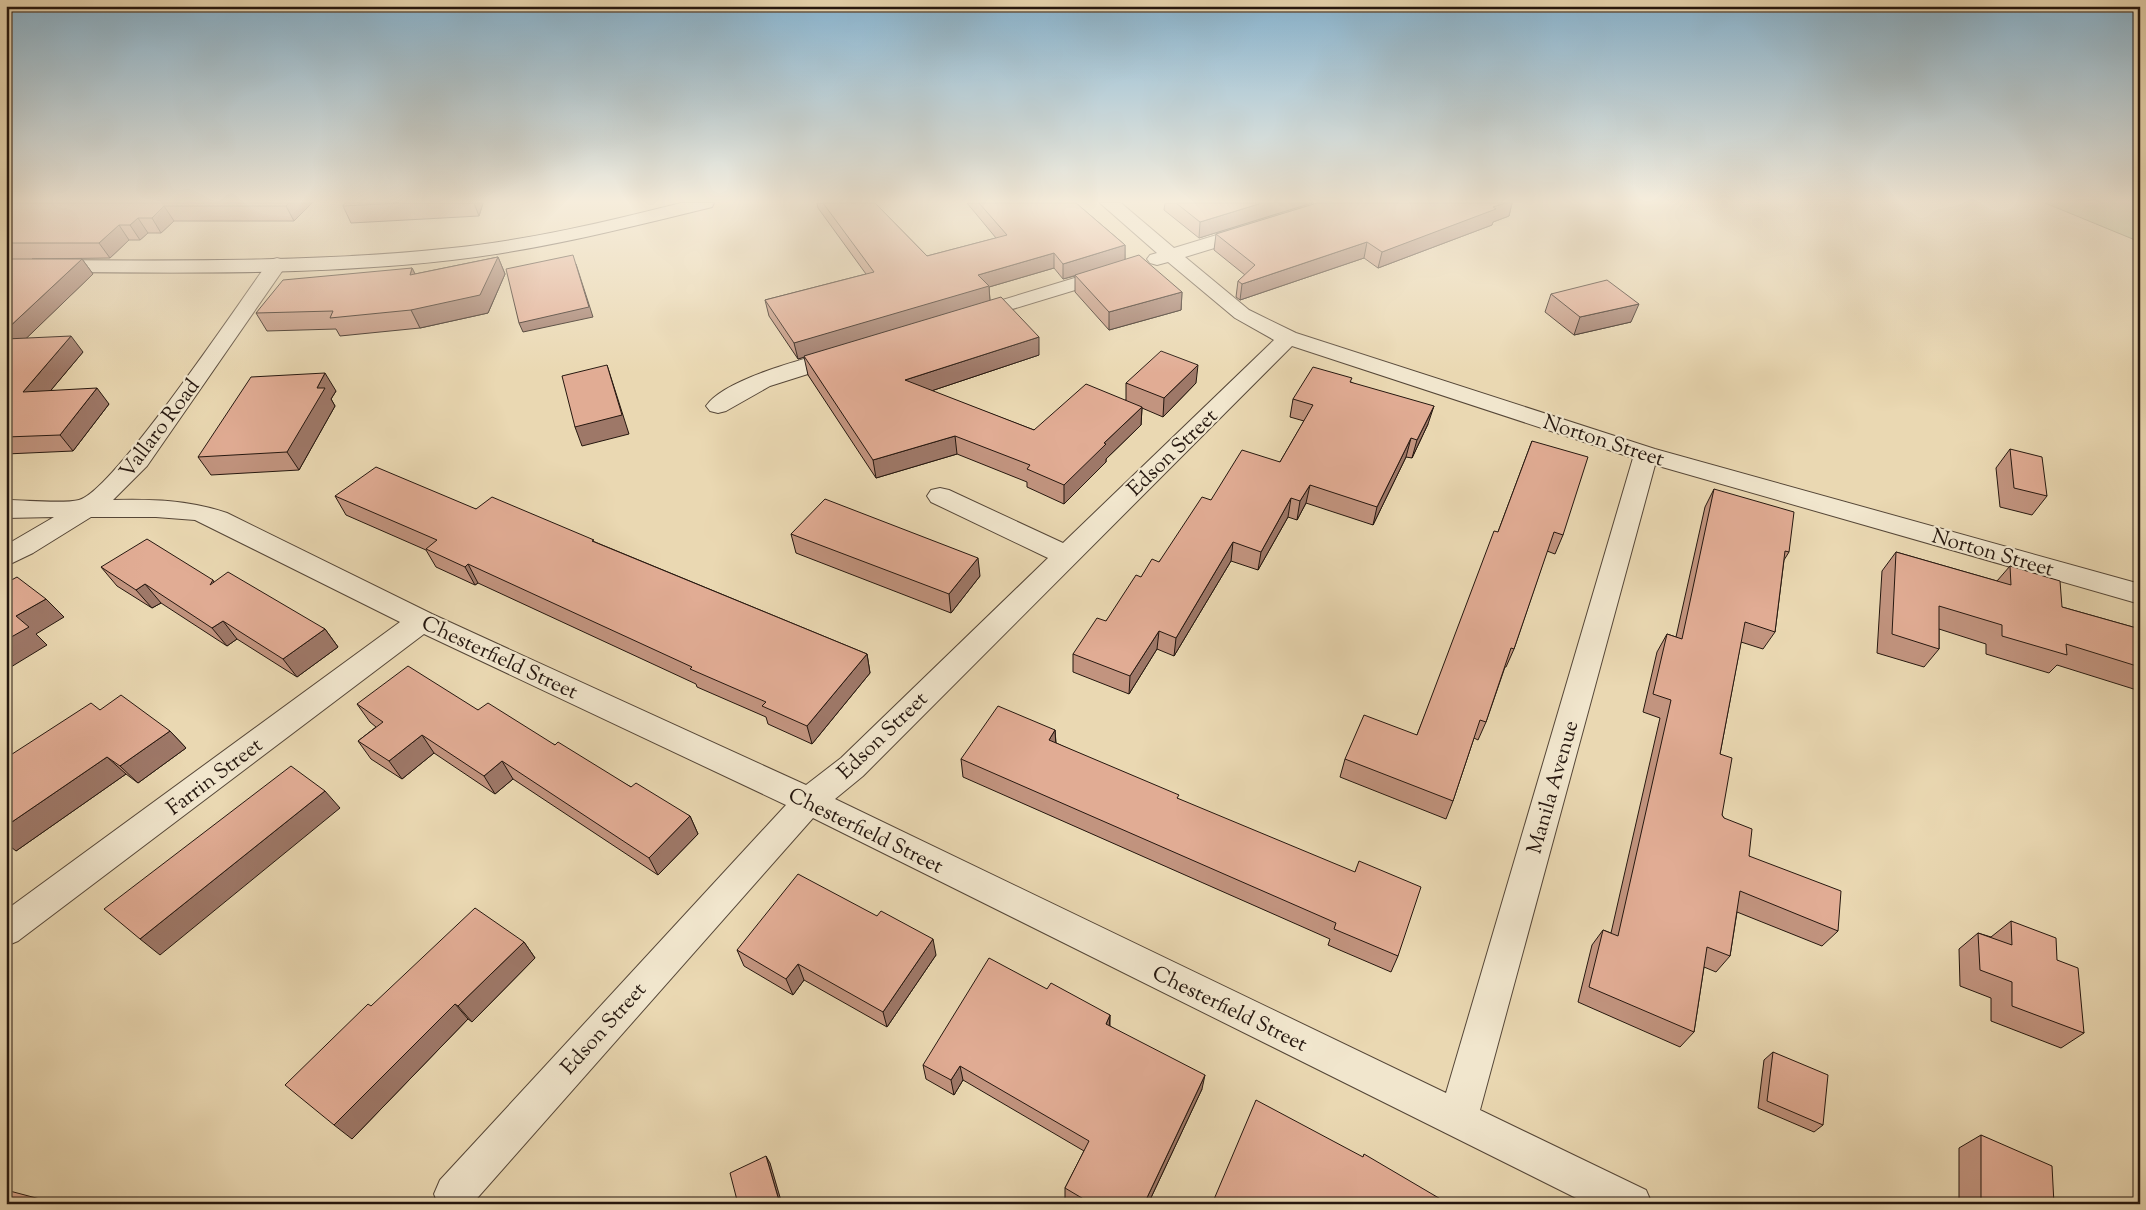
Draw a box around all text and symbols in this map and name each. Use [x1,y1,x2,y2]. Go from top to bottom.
street label: Vallaro Road [113,373,208,485]
street label: Edson Street [1121,403,1225,504]
street label: Norton Street [1539,408,1668,476]
street label: Norton Street [1928,522,2057,586]
street label: Chesterfield Street [416,609,582,708]
street label: Edson Street [831,686,935,787]
street label: Manila Avenue [1521,717,1587,858]
street label: Farrin Street [161,731,270,824]
street label: Chesterfield Street [783,781,948,882]
street label: Chesterfield Street [1147,959,1312,1060]
street label: Edson Street [555,976,654,1082]

